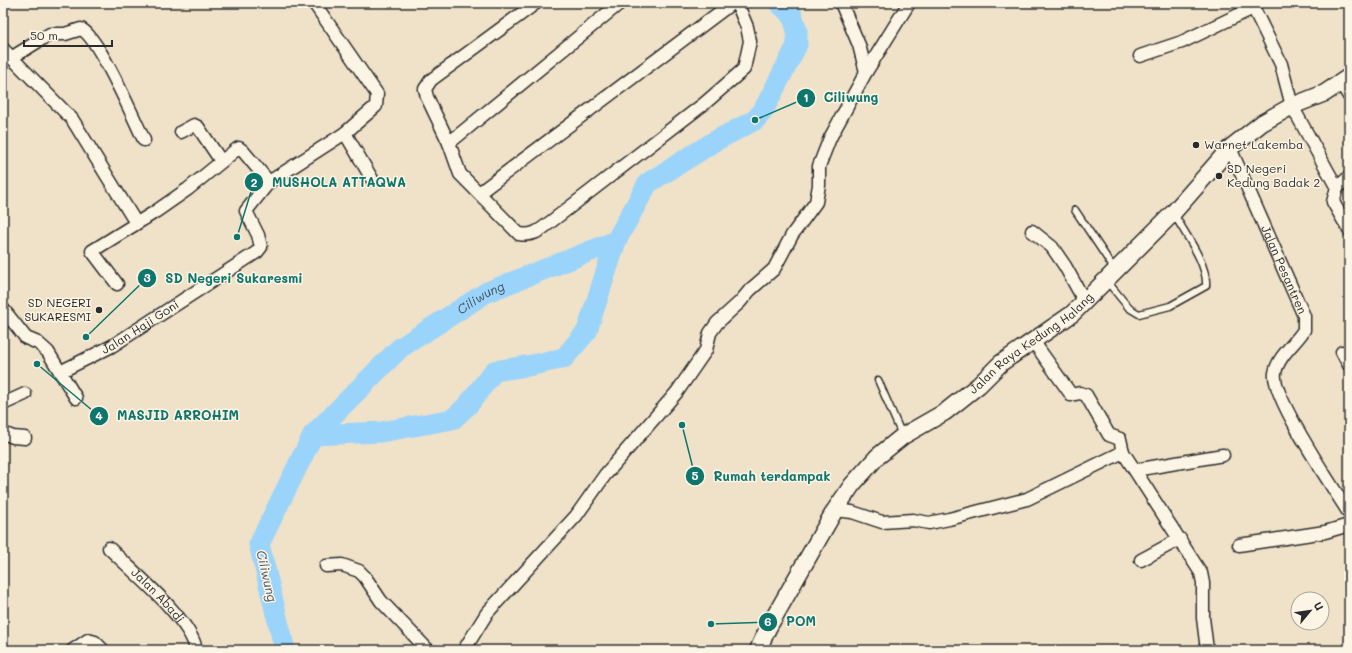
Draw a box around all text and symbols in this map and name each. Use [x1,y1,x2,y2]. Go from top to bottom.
scale bar [24,22,112,48]
text: 50 m [30,27,58,43]
callout: Ciliwung [796,85,886,110]
text: Ciliwung [824,88,879,105]
text: 1 [803,89,809,105]
place label: Warnet Lakemba [1204,136,1304,152]
marker: Warnet Lakemba [1191,140,1201,150]
place label: SD Negeri Kedung Badak 2 [1227,160,1320,190]
callout: MUSHOLA ATTAQWA [244,170,414,195]
marker: SD Negeri Kedung Badak 2 [1214,171,1224,181]
text: MUSHOLA ATTAQWA [272,173,406,190]
text: 2 [251,174,258,190]
street label: Jalan Pesantren [1258,223,1311,316]
callout: SD Negeri Sukaresmi [137,265,310,290]
text: 3 [143,269,151,285]
text: SD Negeri Sukaresmi [165,269,303,286]
water label: Ciliwung [453,277,507,317]
street label: Jalan Raya Kedung Halang [966,289,1096,397]
place label: SD NEGERI SUKARESMI [25,294,91,324]
street label: Jalan Haji Goni [98,296,182,357]
marker: SD NEGERI SUKARESMI [94,305,104,315]
callout: MASJID ARROHIM [89,403,247,428]
text: MASJID ARROHIM [117,406,239,423]
text: 4 [95,407,103,423]
callout: Rumah terdampak [685,463,838,488]
text: 5 [691,467,699,483]
text: Rumah terdampak [714,467,831,484]
water label: Ciliwung [253,548,282,604]
street label: Jalan Abadi [128,564,189,626]
north arrow [1290,591,1330,631]
text: U [1311,599,1328,613]
callout: POM [758,609,824,634]
text: POM [786,612,816,629]
text: 6 [764,613,772,629]

